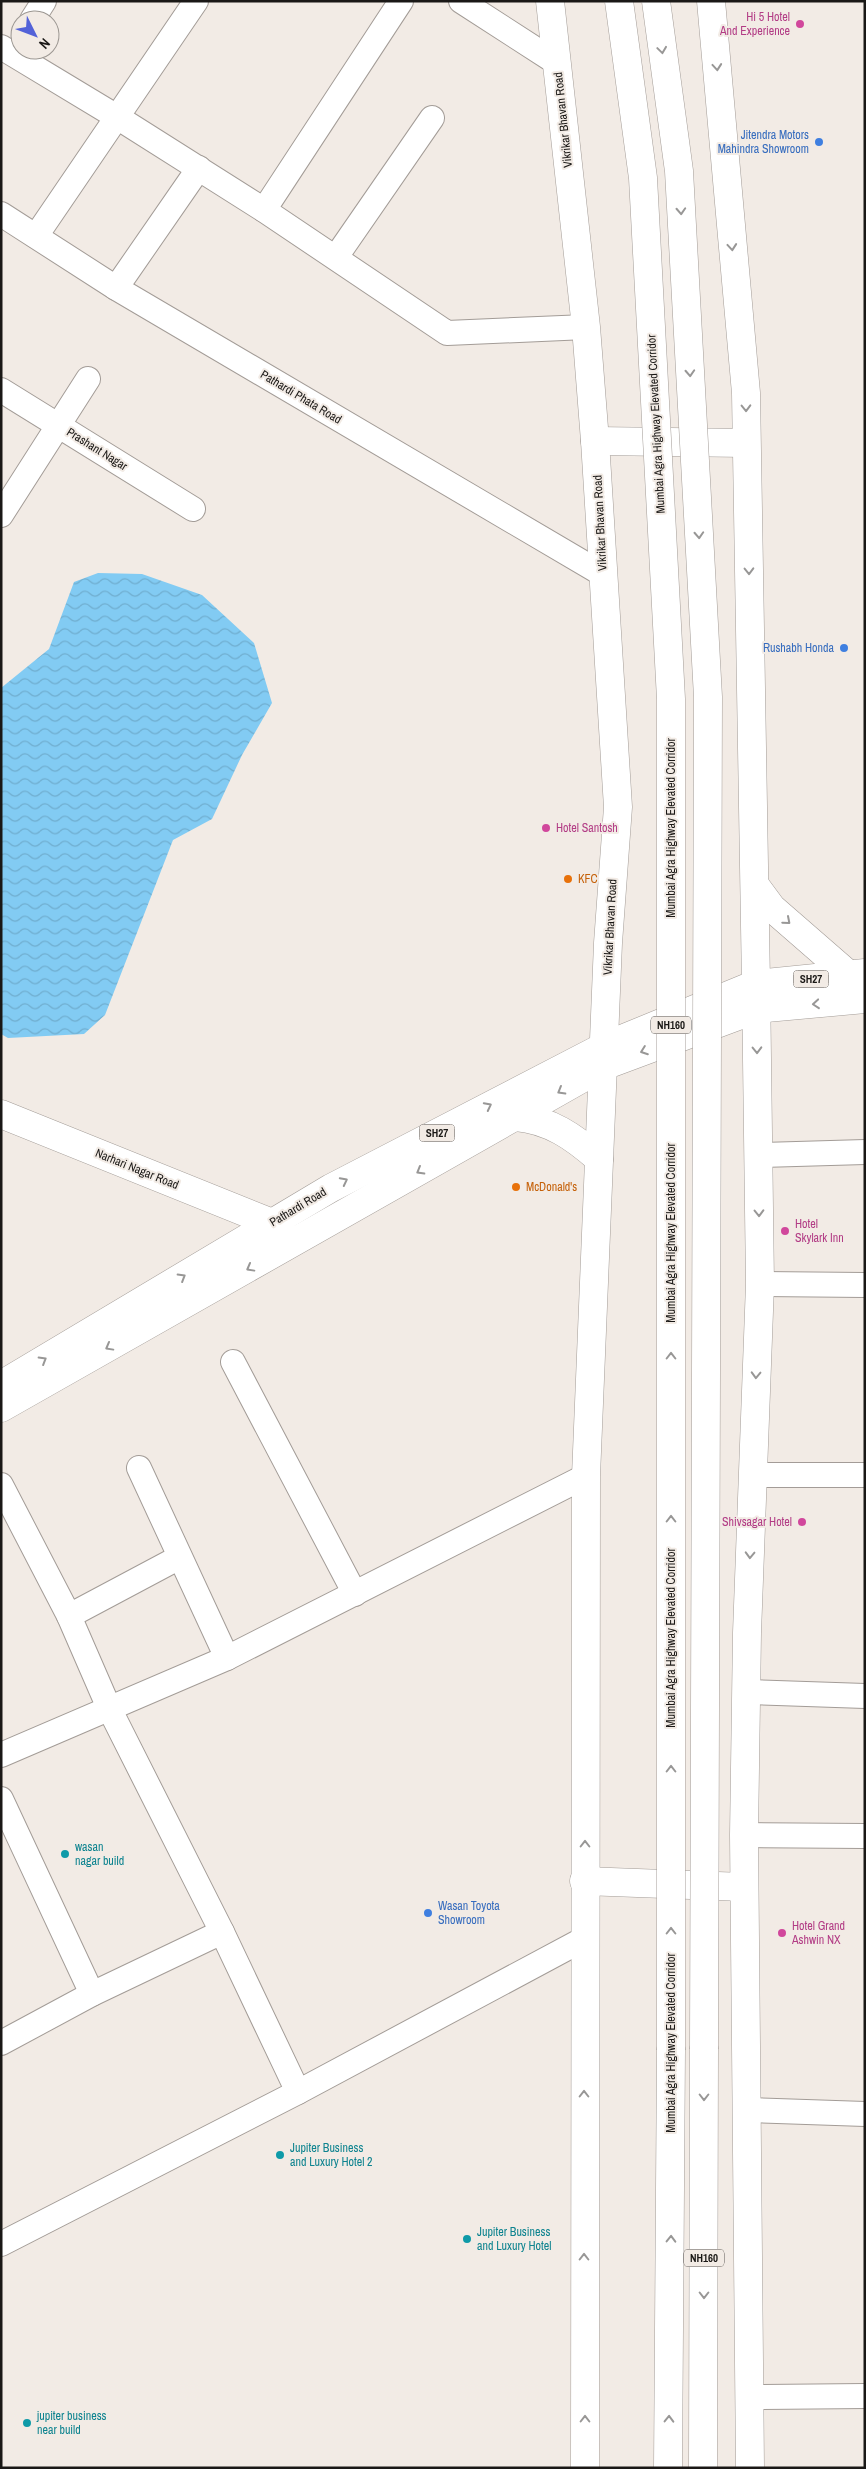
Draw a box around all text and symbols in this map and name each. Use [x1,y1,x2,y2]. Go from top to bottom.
place label: Hi 5 Hotel And Experience [719,9,790,39]
north arrow [10,10,60,60]
marker: Hi 5 Hotel And Experience [794,18,806,30]
text: N [35,35,54,53]
one-way arrow [657,45,667,54]
one-way arrow [711,64,722,72]
street label: Vikrikar Bhavan Road [550,71,576,169]
place label: Jitendra Motors Mahindra Showroom [718,127,809,157]
marker: Jitendra Motors Mahindra Showroom [813,136,825,148]
one-way arrow [676,207,687,215]
one-way arrow [727,243,738,251]
street label: Mumbai Agra Highway Elevated Corridor [643,333,669,514]
street label: Pathardi Phata Road [257,366,345,428]
one-way arrow [685,369,696,377]
one-way arrow [741,405,751,413]
street label: Prashant Nagar [64,424,131,474]
street label: Vikrikar Bhavan Road [589,475,611,571]
one-way arrow [694,532,705,540]
one-way arrow [743,567,754,575]
place label: Rushabh Honda [763,640,835,656]
marker: Rushabh Honda [838,642,850,654]
street label: Mumbai Agra Highway Elevated Corridor [663,738,679,918]
place label: Hotel Santosh [556,820,618,836]
marker: Hotel Santosh [540,822,552,834]
place label: KFC [578,871,598,887]
marker: KFC [562,873,574,885]
street label: Vikrikar Bhavan Road [599,879,621,975]
one-way arrow [781,915,790,924]
road number: SH27 [794,971,828,988]
one-way arrow [812,998,820,1009]
road number: NH160 [651,1016,691,1034]
one-way arrow [640,1045,649,1055]
one-way arrow [752,1046,762,1054]
one-way arrow [558,1084,567,1094]
one-way arrow [483,1102,492,1112]
road number: SH27 [420,1124,454,1142]
street label: Mumbai Agra Highway Elevated Corridor [663,1143,679,1323]
street label: Narhari Nagar Road [93,1145,181,1193]
one-way arrow [417,1165,426,1175]
one-way arrow [339,1177,348,1187]
place label: McDonald's [526,1179,577,1195]
marker: McDonald's [510,1181,522,1193]
street label: Pathardi Road [267,1184,329,1230]
one-way arrow [754,1209,764,1217]
place label: Hotel Skylark Inn [795,1216,844,1246]
marker: Hotel Skylark Inn [779,1225,791,1237]
one-way arrow [247,1261,256,1271]
one-way arrow [177,1273,186,1283]
one-way arrow [105,1341,114,1351]
one-way arrow [666,1352,676,1360]
one-way arrow [38,1357,47,1367]
one-way arrow [751,1371,762,1379]
place label: Shivsagar Hotel [722,1514,792,1530]
one-way arrow [666,1515,676,1522]
marker: Shivsagar Hotel [796,1516,808,1528]
street label: Mumbai Agra Highway Elevated Corridor [663,1548,679,1728]
one-way arrow [745,1552,755,1559]
one-way arrow [666,1765,676,1772]
place label: wasan nagar build [75,1839,124,1869]
one-way arrow [579,1840,590,1848]
marker: wasan nagar build [59,1848,71,1860]
place label: Wasan Toyota Showroom [438,1898,500,1928]
marker: Wasan Toyota Showroom [422,1907,434,1919]
place label: Hotel Grand Ashwin NX [791,1918,845,1948]
one-way arrow [666,1927,676,1935]
marker: Hotel Grand Ashwin NX [776,1927,788,1939]
street label: Mumbai Agra Highway Elevated Corridor [663,1953,679,2133]
one-way arrow [579,2090,589,2098]
one-way arrow [699,2094,709,2102]
place label: Jupiter Business and Luxury Hotel 2 [290,2140,373,2170]
marker: Jupiter Business and Luxury Hotel 2 [274,2149,286,2161]
place label: Jupiter Business and Luxury Hotel [477,2224,551,2254]
marker: Jupiter Business and Luxury Hotel [461,2233,473,2245]
one-way arrow [665,2235,676,2243]
road number: NH160 [684,2250,724,2266]
one-way arrow [579,2252,589,2260]
one-way arrow [699,2292,709,2299]
place label: jupiter business near build [36,2408,107,2438]
one-way arrow [580,2415,590,2422]
one-way arrow [664,2415,674,2422]
marker: jupiter business near build [21,2417,33,2429]

